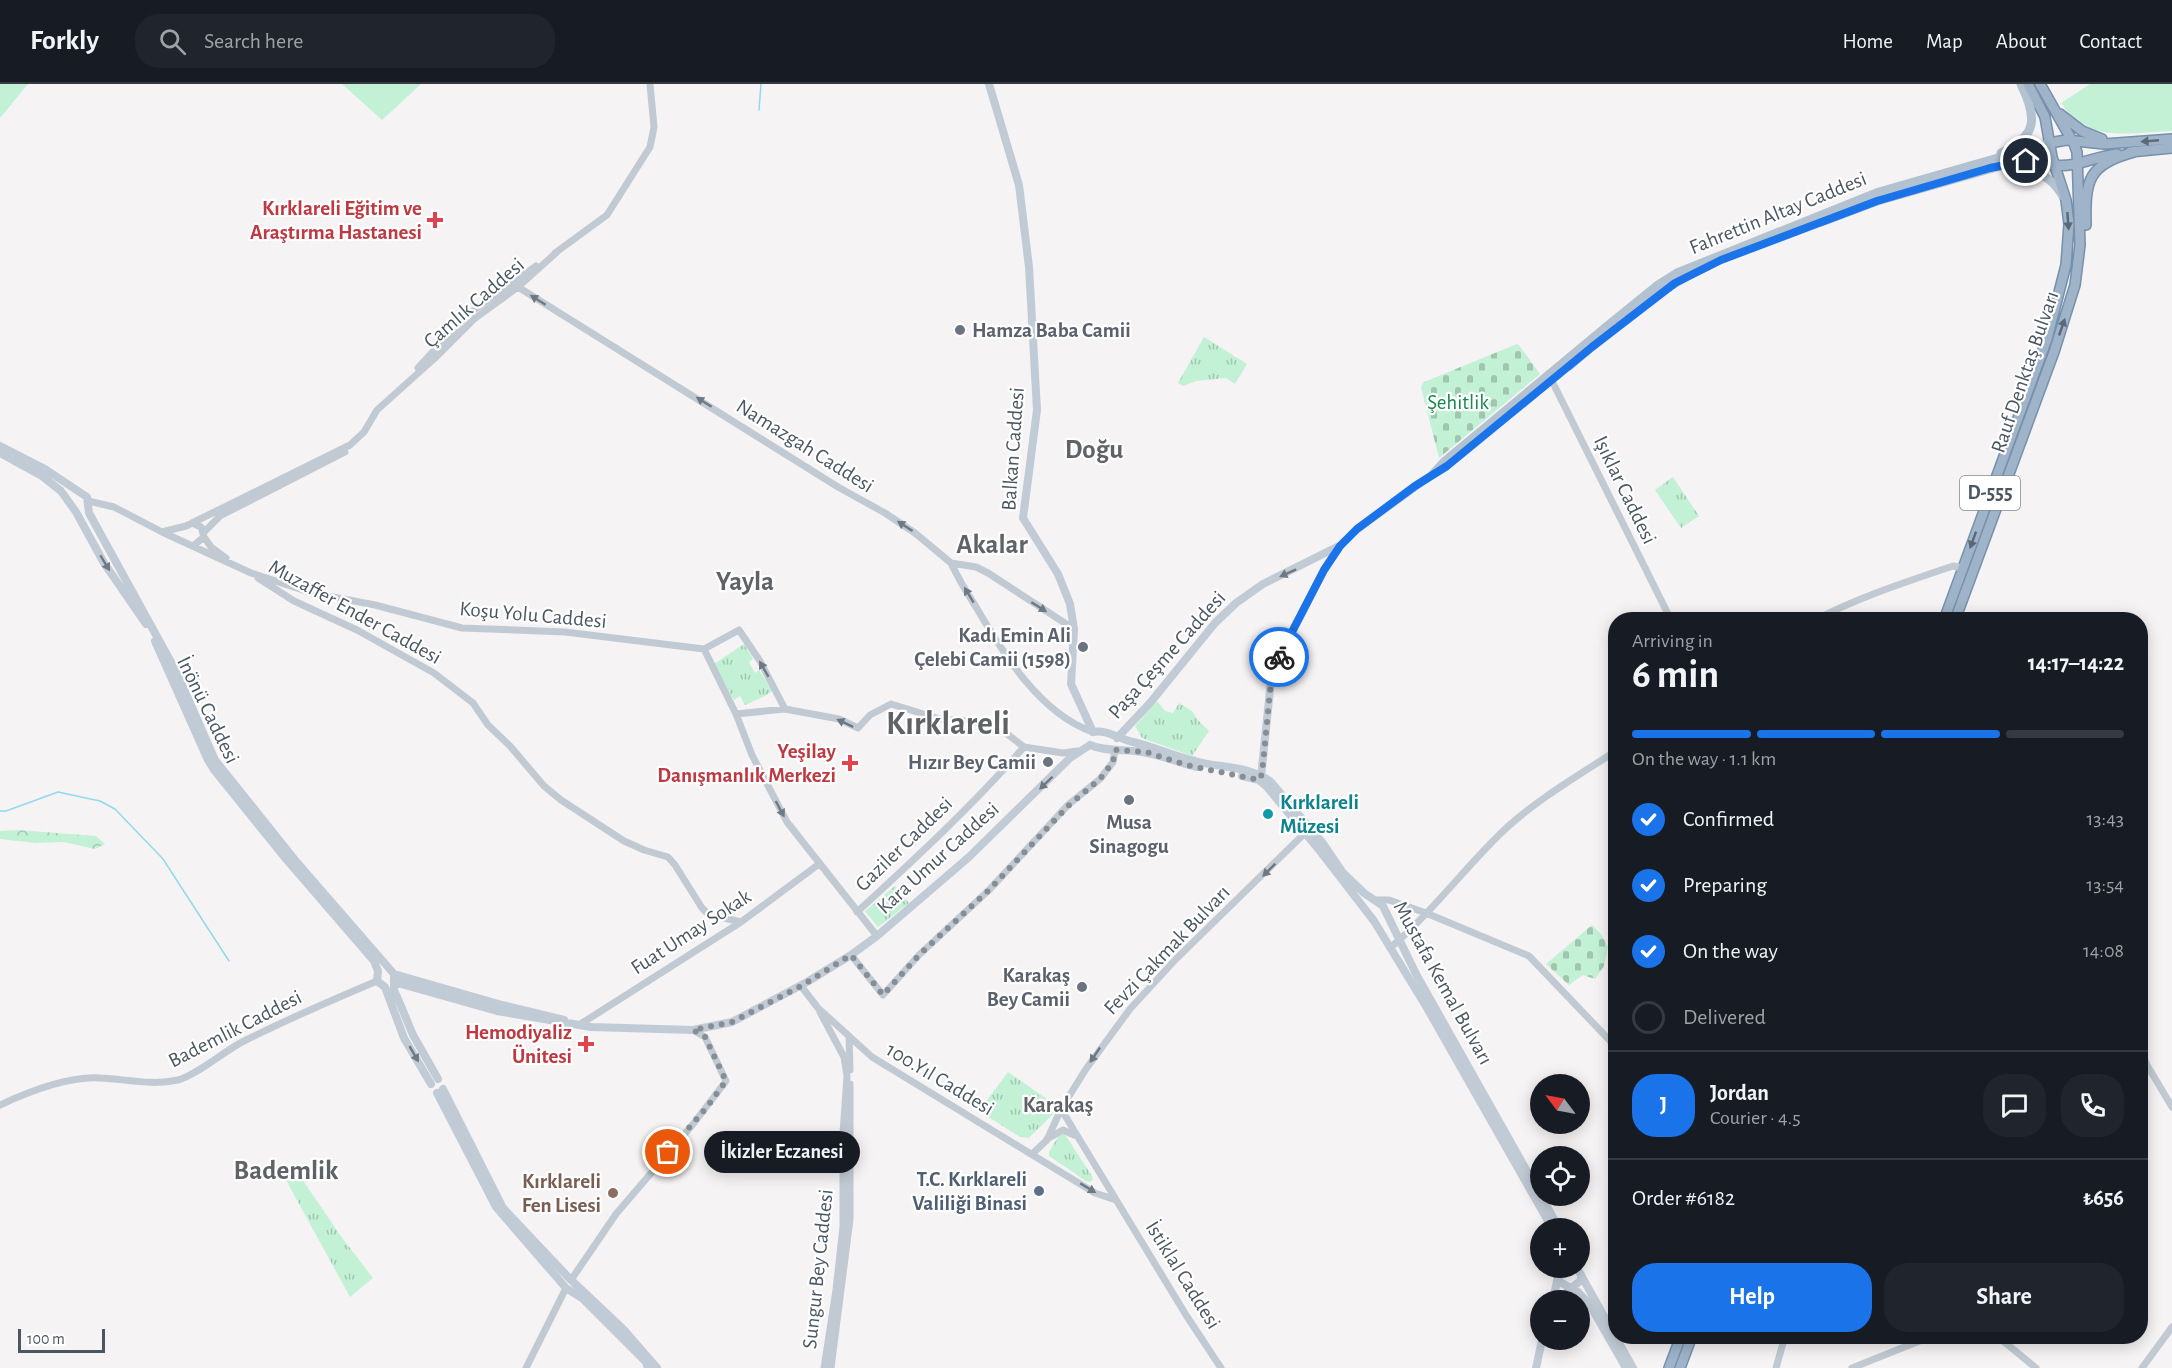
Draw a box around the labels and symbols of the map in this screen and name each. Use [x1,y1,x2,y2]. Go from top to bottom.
pin [2000,135,2051,186]
one-way arrow [2140,136,2159,146]
street label: Fahrettin Altay Caddesi [1686,168,1870,258]
place label: Kırklareli Eğitim ve Araştırma Hastanesi [250,198,422,243]
marker: Kırklareli Eğitim ve Araştırma Hastanesi [426,211,444,229]
one-way arrow [2064,212,2073,231]
street label: Çamlık Caddesi [420,254,528,352]
street label: Rauf Denktaş Bulvarı [1987,288,2063,456]
one-way arrow [530,294,546,305]
one-way arrow [2058,318,2068,336]
place label: Hamza Baba Camii [972,320,1131,341]
marker: Hamza Baba Camii [953,323,967,337]
street label: Balkan Caddesi [998,386,1028,512]
park label: Şehitlik [1427,392,1489,413]
street label: Namazgah Caddesi [733,395,877,497]
one-way arrow [696,397,712,408]
street label: Işıklar Caddesi [1590,433,1660,547]
district label: Doğu [1065,436,1123,463]
road number: D-555 [1960,476,2020,510]
one-way arrow [897,521,914,532]
district label: Akalar [956,531,1028,558]
one-way arrow [1967,531,1977,549]
one-way arrow [99,555,110,571]
street label: Muzaffer Ender Caddesi [265,556,445,668]
district label: Yayla [716,568,774,596]
one-way arrow [1278,568,1296,578]
one-way arrow [963,587,974,603]
street label: Paşa Çeşme Caddesi [1104,587,1230,723]
street label: Koşu Yolu Caddesi [459,598,607,632]
one-way arrow [1031,601,1047,613]
place label: Kadı Emin Ali Çelebi Camii (1598) [914,625,1071,670]
courier [1249,627,1309,687]
marker: Kadı Emin Ali Çelebi Camii (1598) [1076,640,1090,654]
street label: İnönü Caddesi [173,653,244,767]
one-way arrow [759,660,769,677]
district label: Kırklareli [886,708,1010,741]
one-way arrow [837,718,854,727]
place label: Yeşilay Danışmanlık Merkezi [657,741,837,786]
place label: Hızır Bey Camii [908,752,1036,773]
marker: Yeşilay Danışmanlık Merkezi [841,754,859,772]
marker: Hızır Bey Camii [1041,755,1055,769]
one-way arrow [1040,776,1054,790]
place label: Kırklareli Müzesi [1280,792,1359,837]
street label: Gaziler Caddesi [851,793,957,895]
marker: Musa Sinagogu [1122,793,1136,807]
street label: Kara Umur Caddesi [873,798,1003,918]
one-way arrow [775,800,785,817]
marker: Kırklareli Müzesi [1261,807,1275,821]
place label: Musa Sinagogu [1089,812,1169,857]
one-way arrow [1262,862,1276,876]
street label: Fevzi Çakmak Bulvarı [1100,881,1234,1019]
street label: Fuat Umay Sokak [627,885,755,978]
street label: Mustafa Kemal Bulvarı [1389,898,1497,1068]
place label: Karakaş Bey Camii [987,965,1070,1010]
marker: Karakaş Bey Camii [1075,980,1089,994]
street label: Bademlik Caddesi [165,986,305,1072]
place label: Hemodiyaliz Ünitesi [465,1022,572,1067]
marker: Hemodiyaliz Ünitesi [577,1035,595,1053]
street label: 100.Yıl Caddesi [882,1039,998,1119]
one-way arrow [409,1046,419,1063]
one-way arrow [1090,1047,1101,1063]
north arrow [1530,1074,1590,1134]
district label: Karakaş [1023,1094,1093,1116]
pin [642,1126,693,1177]
callout: İkizler Eczanesi [704,1131,860,1173]
district label: Bademlik [234,1157,339,1184]
place label: T.C. Kırklareli Valiliği Binasi [912,1169,1027,1214]
place label: Kırklareli Fen Lisesi [522,1171,601,1216]
one-way arrow [1080,1183,1097,1193]
marker: T.C. Kırklareli Valiliği Binasi [1032,1184,1046,1198]
marker: Kırklareli Fen Lisesi [606,1186,620,1200]
street label: Sungur Bey Caddesi [799,1188,837,1350]
street label: İstiklal Caddesi [1142,1217,1225,1333]
scale bar [18,1326,105,1354]

